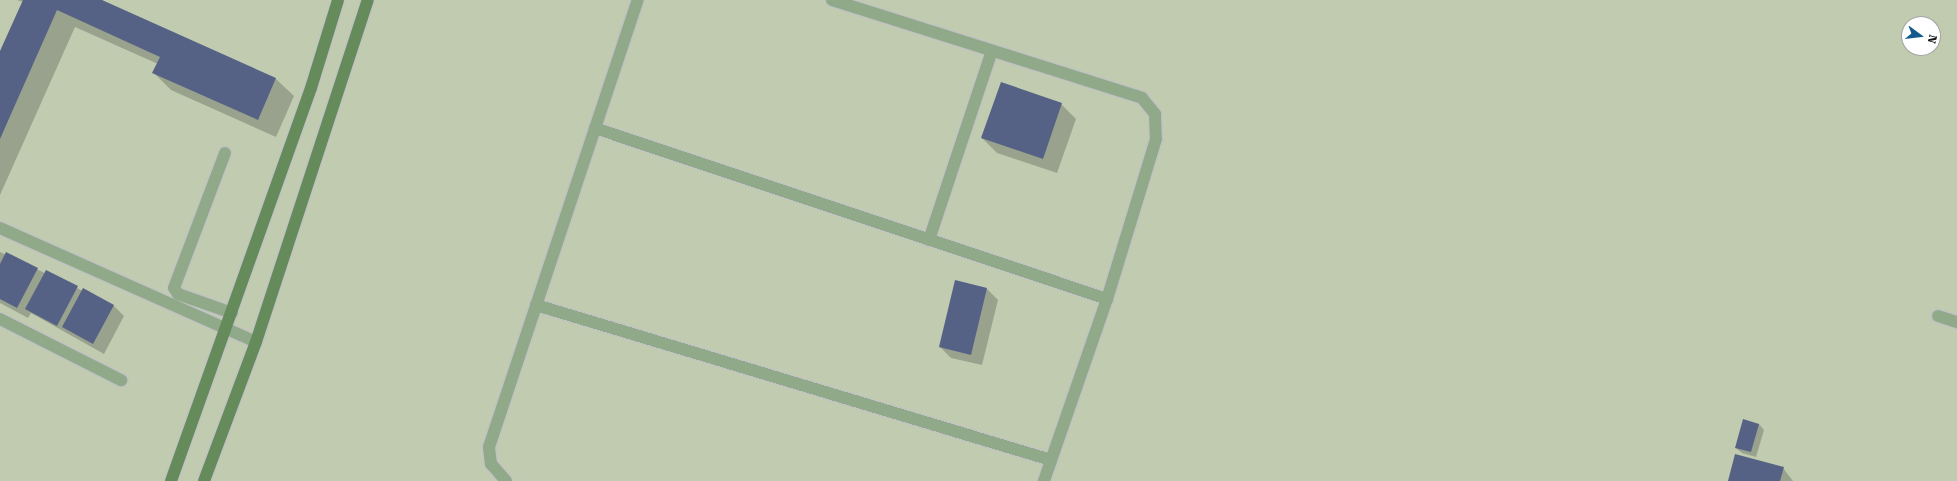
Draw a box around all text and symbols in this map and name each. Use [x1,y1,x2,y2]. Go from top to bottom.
north arrow [1901,16,1941,56]
text: N [1925,33,1939,45]

